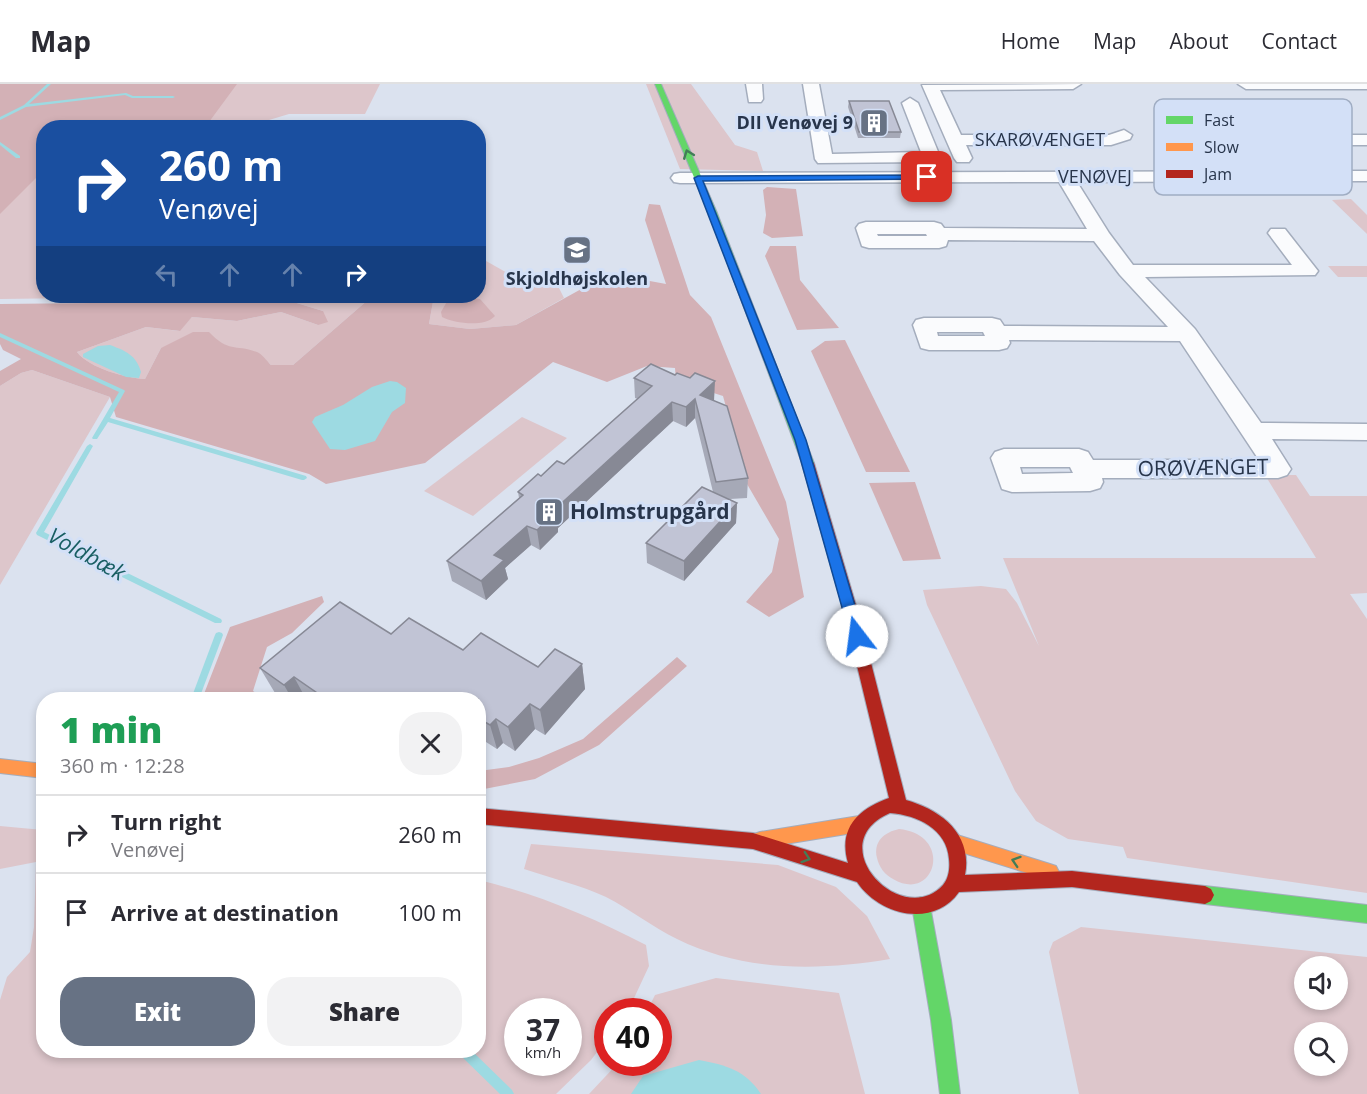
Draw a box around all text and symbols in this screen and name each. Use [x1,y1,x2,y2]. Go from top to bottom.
text: Map [30,22,91,60]
text: Home [1001,27,1060,55]
text: Map [1093,27,1136,55]
text: About [1169,27,1229,55]
text: Contact [1262,27,1337,55]
legend [1154,99,1352,195]
building icon: DII Venøvej 9 [858,107,890,139]
text: Fast [1204,109,1235,131]
place label: DII Venøvej 9 [736,110,853,134]
street label: SKARØVÆNGET [975,127,1105,151]
text: 260 m [159,136,283,193]
text: Slow [1204,136,1239,158]
icon: right [60,144,138,222]
one-way arrow [683,149,696,160]
pin [901,151,952,202]
icon: arrive [910,160,943,193]
text: Jam [1202,163,1232,185]
street label: VENØVEJ [1058,164,1132,188]
text: Venøvej [159,190,259,227]
school or university icon: Skjoldhøjskolen [561,234,593,266]
icon: left [150,258,183,291]
icon: ahead [213,258,246,291]
icon: ahead [276,258,309,291]
icon: right [339,258,372,291]
place label: Skjoldhøjskolen [506,266,648,290]
street label: ORØVÆNGET [1137,452,1269,482]
building icon: Holmstrupgård [533,496,565,528]
place label: Holmstrupgård [570,497,730,525]
water label: Voldbæk [43,520,133,587]
position arrow [825,604,889,668]
text: 1 min [60,705,162,754]
button: close [399,712,462,775]
text: 360 m · 12:28 [60,752,185,779]
text: Turn right [111,806,222,836]
icon: right [60,818,93,851]
text: 260 m [398,819,462,849]
text: Venøvej [111,836,185,863]
one-way arrow [800,851,811,863]
one-way arrow [1011,856,1022,869]
icon: arrive [60,896,93,929]
text: Arrive at destination [111,897,339,927]
text: 100 m [398,897,462,927]
map controls [1294,956,1348,1076]
button: sound [1294,956,1348,1010]
button: Exit [60,977,255,1046]
button: Share [267,977,462,1046]
speed limit sign: 40 [594,998,672,1076]
text: 37 [526,1009,560,1050]
button: search [1294,1022,1348,1076]
text: km/h [525,1042,561,1062]

